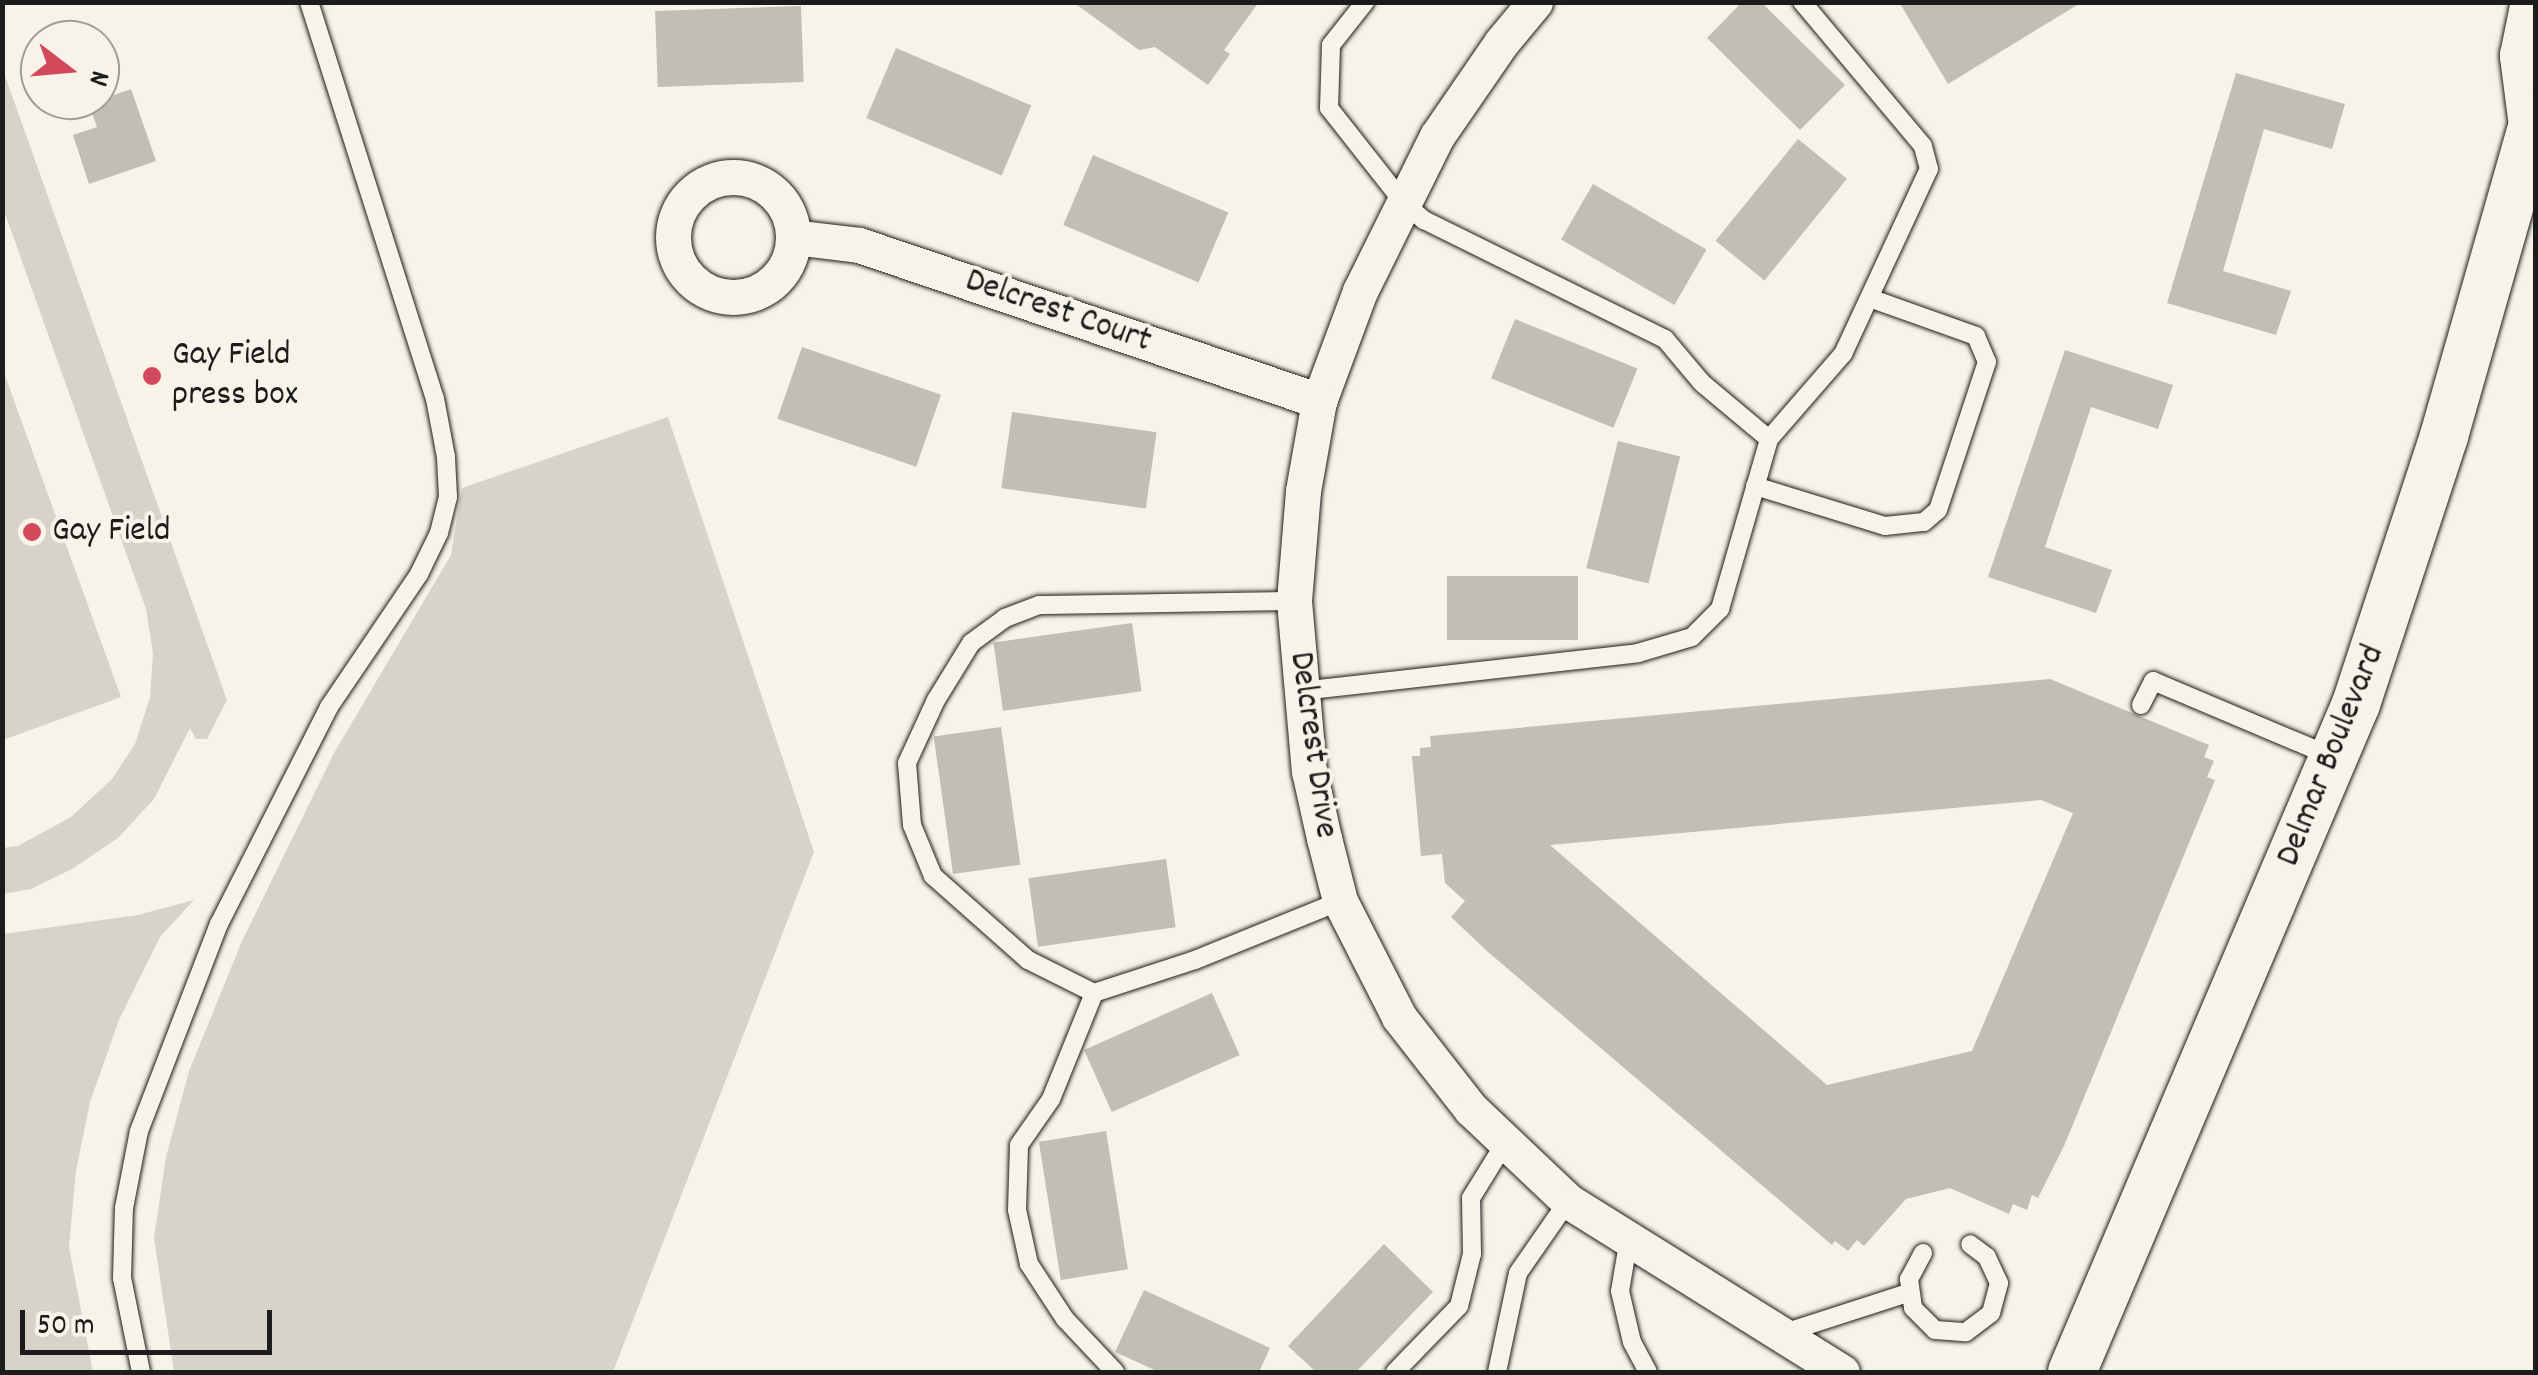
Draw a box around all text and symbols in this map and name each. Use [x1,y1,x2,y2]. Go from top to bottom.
north arrow [20,20,120,120]
text: N [76,66,118,90]
street label: Delcrest Court [960,261,1156,363]
place label: Gay Field press box [172,335,298,417]
marker: Gay Field press box [141,365,163,387]
place label: Gay Field [52,511,170,553]
marker: Gay Field [21,521,43,543]
street label: Delmar Boulevard [2269,639,2395,873]
street label: Delcrest Drive [1278,649,1346,841]
scale bar [25,1290,278,1352]
text: 50 m [37,1306,95,1349]

